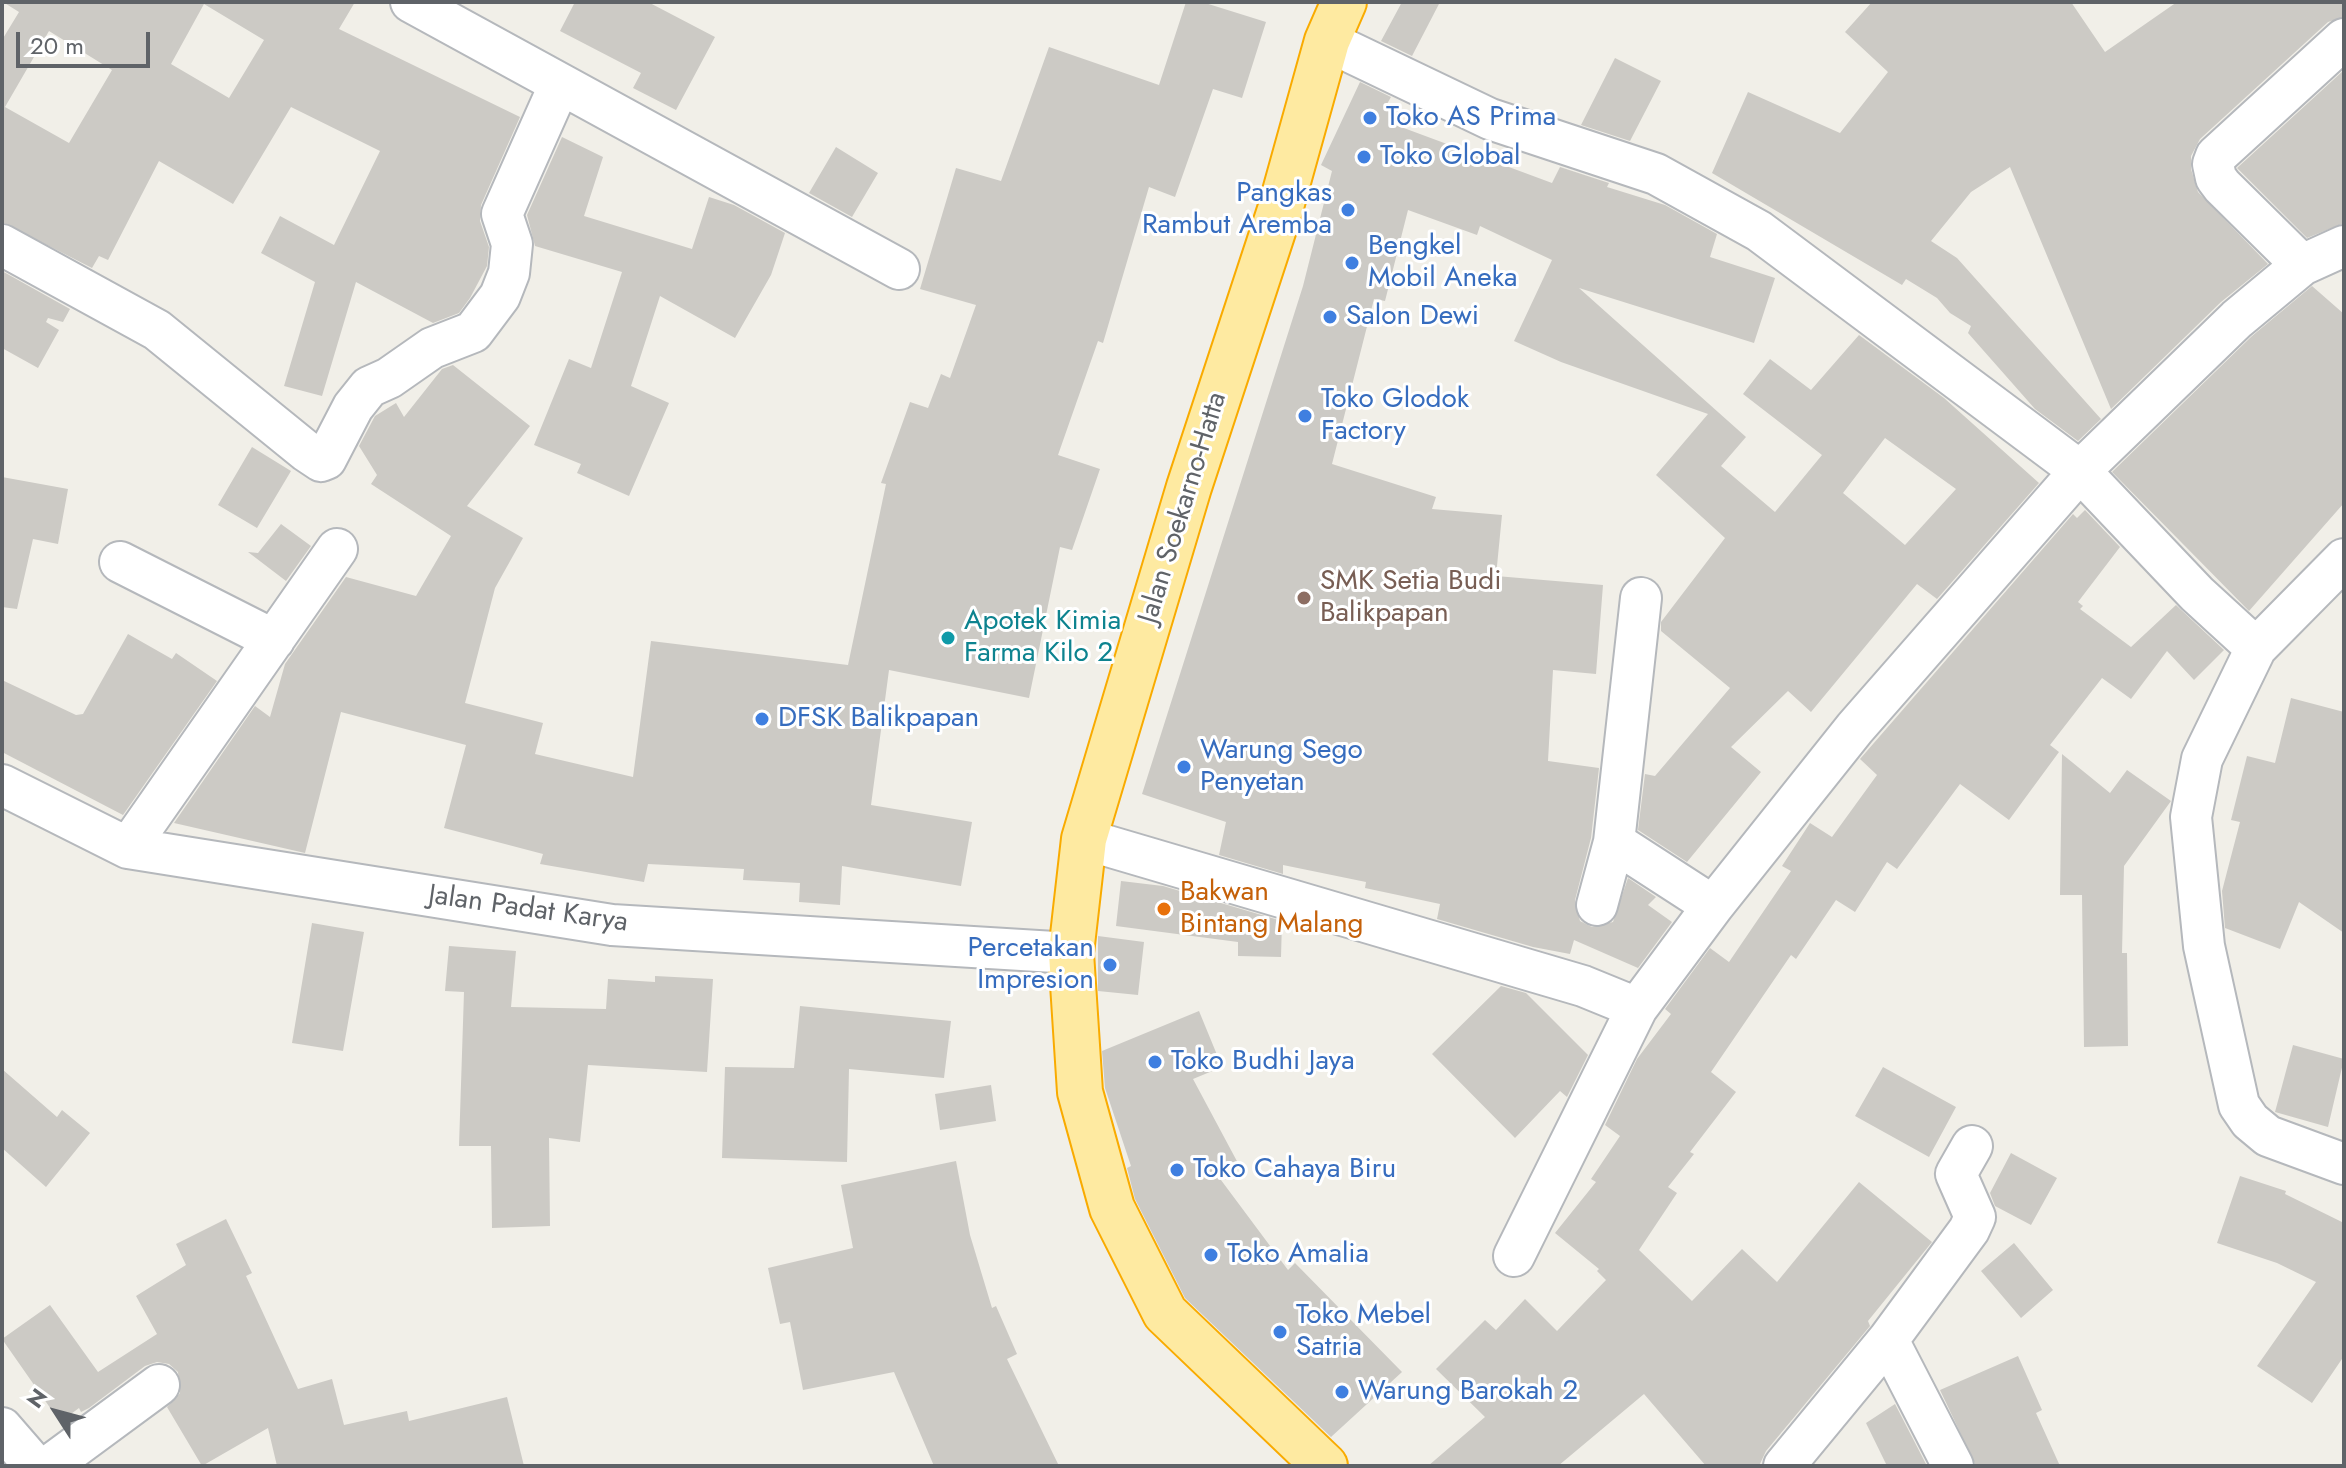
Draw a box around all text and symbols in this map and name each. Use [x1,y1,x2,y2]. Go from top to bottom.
scale bar [20,16,154,66]
text: 20 m [30,28,84,63]
place label: Toko AS Prima [1386,101,1556,135]
marker: Toko AS Prima [1361,109,1379,127]
place label: Toko Global [1380,140,1520,174]
marker: Toko Global [1355,148,1373,166]
place label: Pangkas Rambut Aremba [1142,177,1332,243]
marker: Pangkas Rambut Aremba [1339,201,1357,219]
place label: Bengkel Mobil Aneka [1368,230,1517,296]
marker: Bengkel Mobil Aneka [1343,254,1361,272]
place label: Salon Dewi [1346,300,1479,334]
marker: Salon Dewi [1321,308,1339,326]
place label: Toko Glodok Factory [1321,383,1469,449]
street label: Jalan Soekarno-Hatta [1133,388,1235,628]
marker: Toko Glodok Factory [1296,407,1314,425]
place label: SMK Setia Budi Balikpapan [1320,565,1501,631]
marker: SMK Setia Budi Balikpapan [1295,589,1313,607]
place label: Apotek Kimia Farma Kilo 2 [964,605,1121,671]
marker: Apotek Kimia Farma Kilo 2 [939,629,957,647]
place label: DFSK Balikpapan [778,702,979,736]
marker: DFSK Balikpapan [753,710,771,728]
place label: Warung Sego Penyetan [1200,734,1363,800]
marker: Warung Sego Penyetan [1175,758,1193,776]
place label: Bakwan Bintang Malang [1180,876,1364,942]
street label: Jalan Padat Karya [426,879,630,941]
marker: Bakwan Bintang Malang [1155,900,1173,918]
place label: Percetakan Impresion [967,932,1094,998]
marker: Percetakan Impresion [1101,956,1119,974]
place label: Toko Budhi Jaya [1171,1045,1355,1079]
marker: Toko Budhi Jaya [1146,1053,1164,1071]
place label: Toko Cahaya Biru [1193,1153,1396,1187]
marker: Toko Cahaya Biru [1168,1161,1186,1179]
place label: Toko Amalia [1227,1238,1369,1272]
marker: Toko Amalia [1202,1246,1220,1264]
place label: Toko Mebel Satria [1296,1299,1431,1365]
marker: Toko Mebel Satria [1271,1323,1289,1341]
north arrow [16,1372,96,1452]
place label: Warung Barokah 2 [1358,1375,1578,1409]
text: N [19,1381,55,1414]
marker: Warung Barokah 2 [1333,1383,1351,1401]

